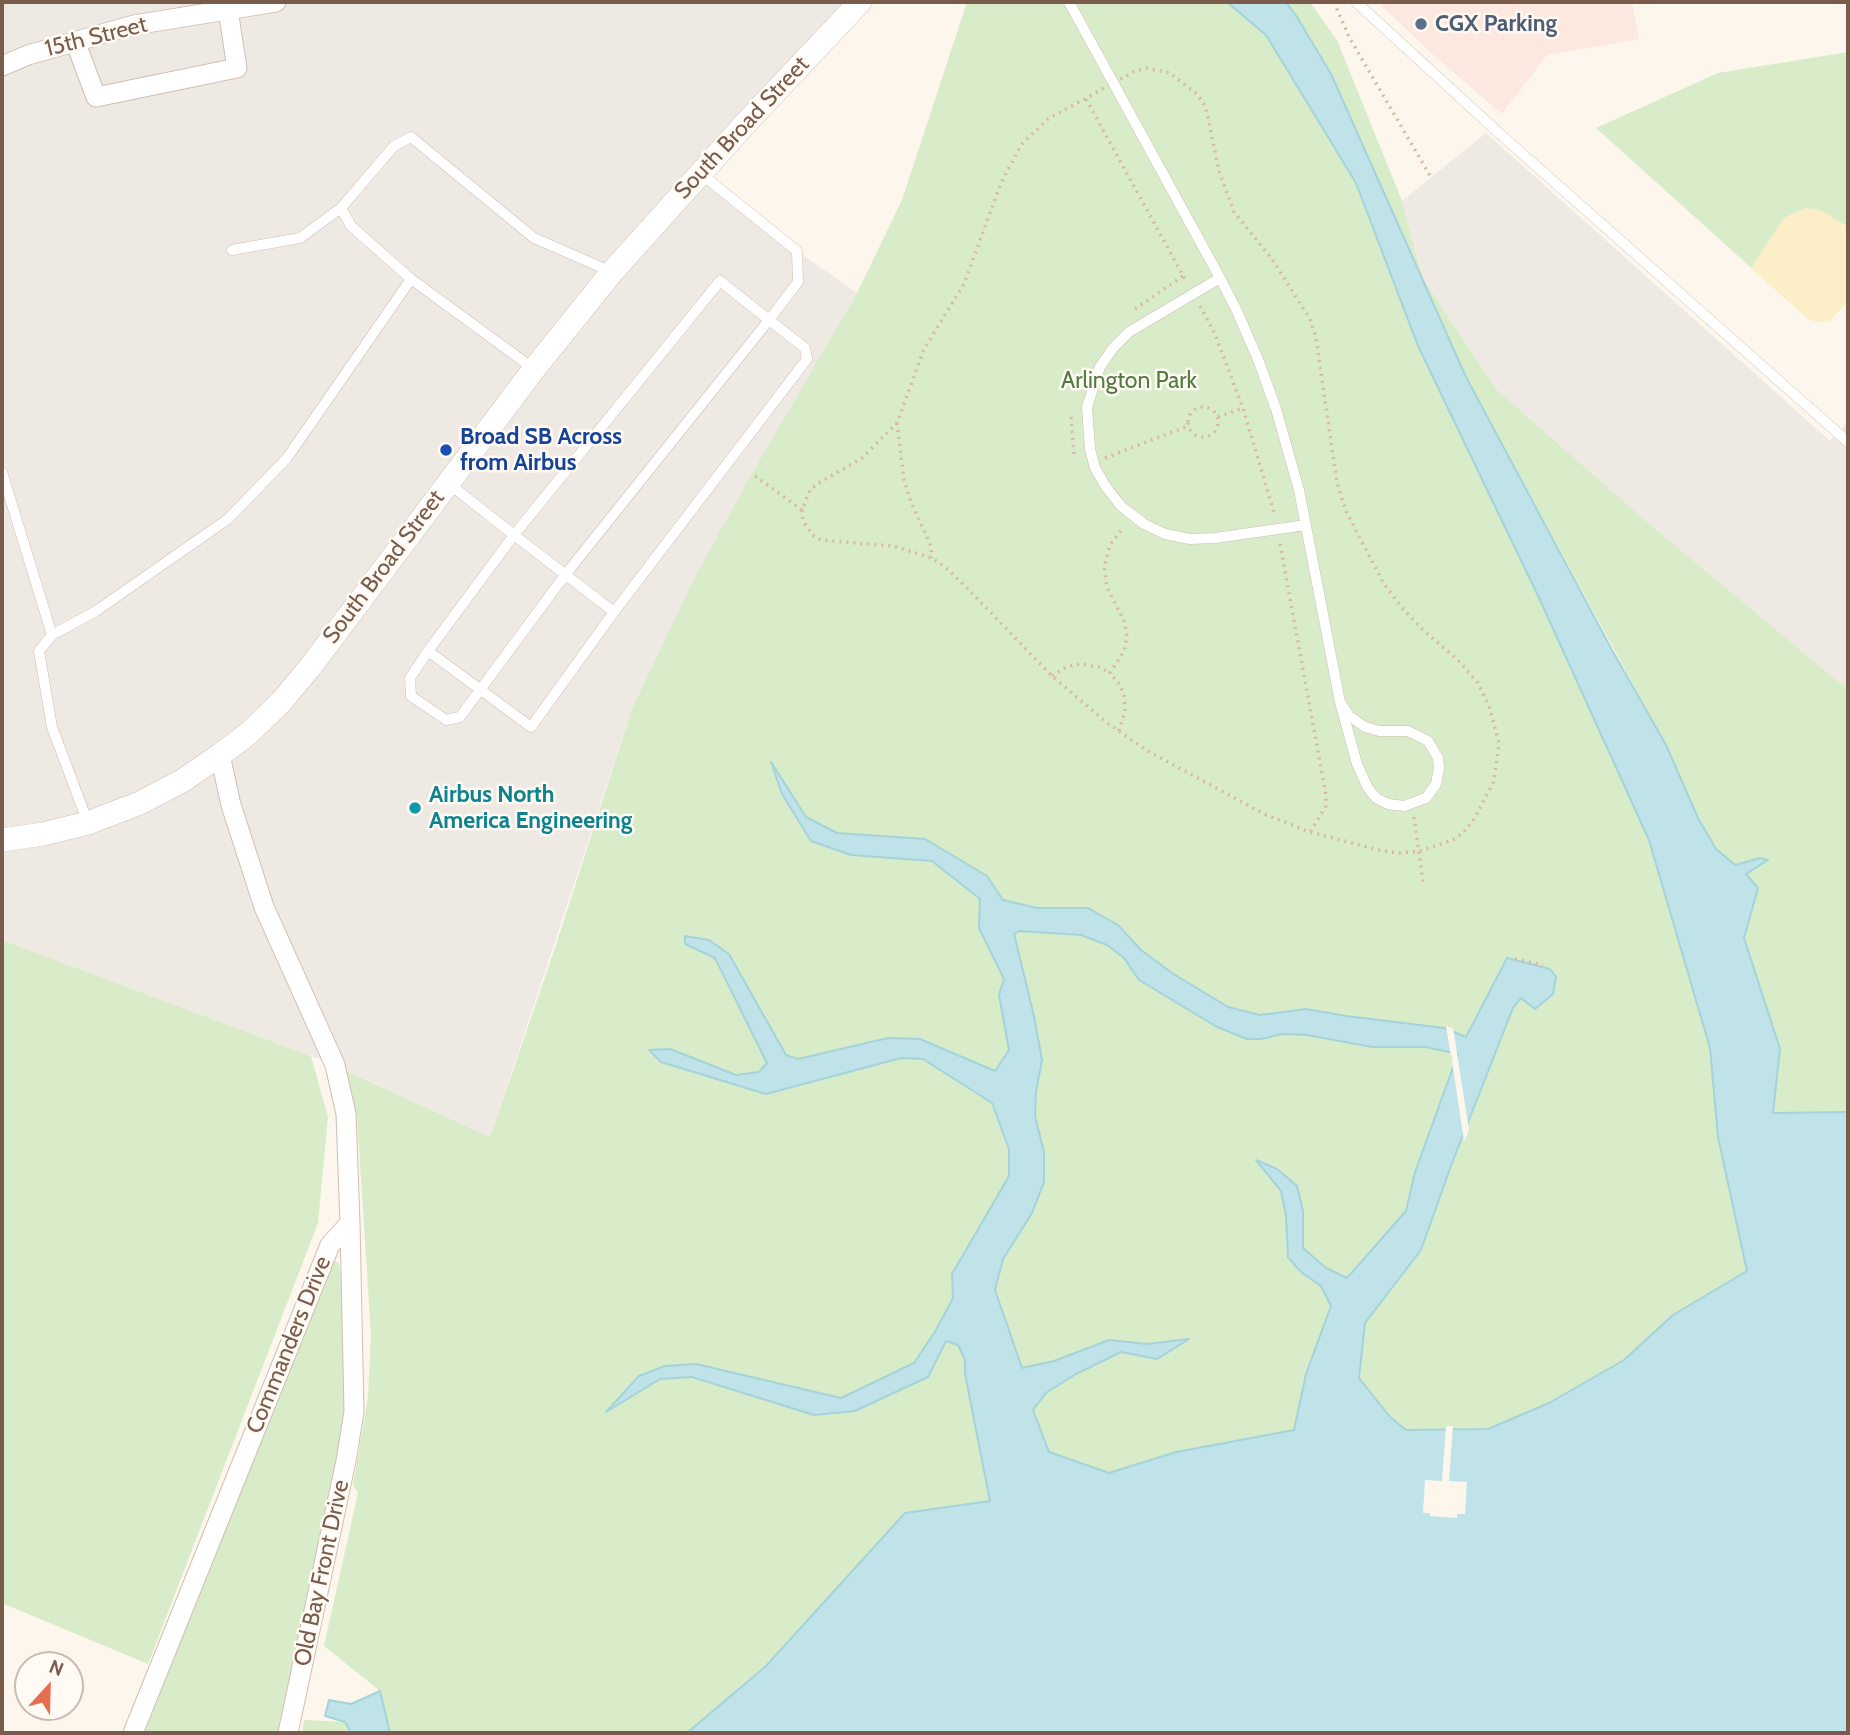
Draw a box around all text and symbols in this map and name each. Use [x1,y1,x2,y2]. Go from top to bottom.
place label: CGX Parking [1435,10,1557,38]
street label: 15th Street [42,11,150,63]
marker: CGX Parking [1413,16,1429,32]
street label: South Broad Street [669,51,815,205]
park label: Arlington Park [1061,367,1197,395]
place label: Broad SB Across from Airbus [460,423,622,477]
marker: Broad SB Across from Airbus [438,442,454,458]
street label: South Broad Street [317,485,451,649]
place label: Airbus North America Engineering [429,781,632,835]
marker: Airbus North America Engineering [407,800,423,816]
street label: Commanders Drive [241,1252,337,1438]
street label: Old Bay Front Drive [289,1477,355,1669]
north arrow [14,1651,84,1721]
text: N [46,1655,67,1681]

